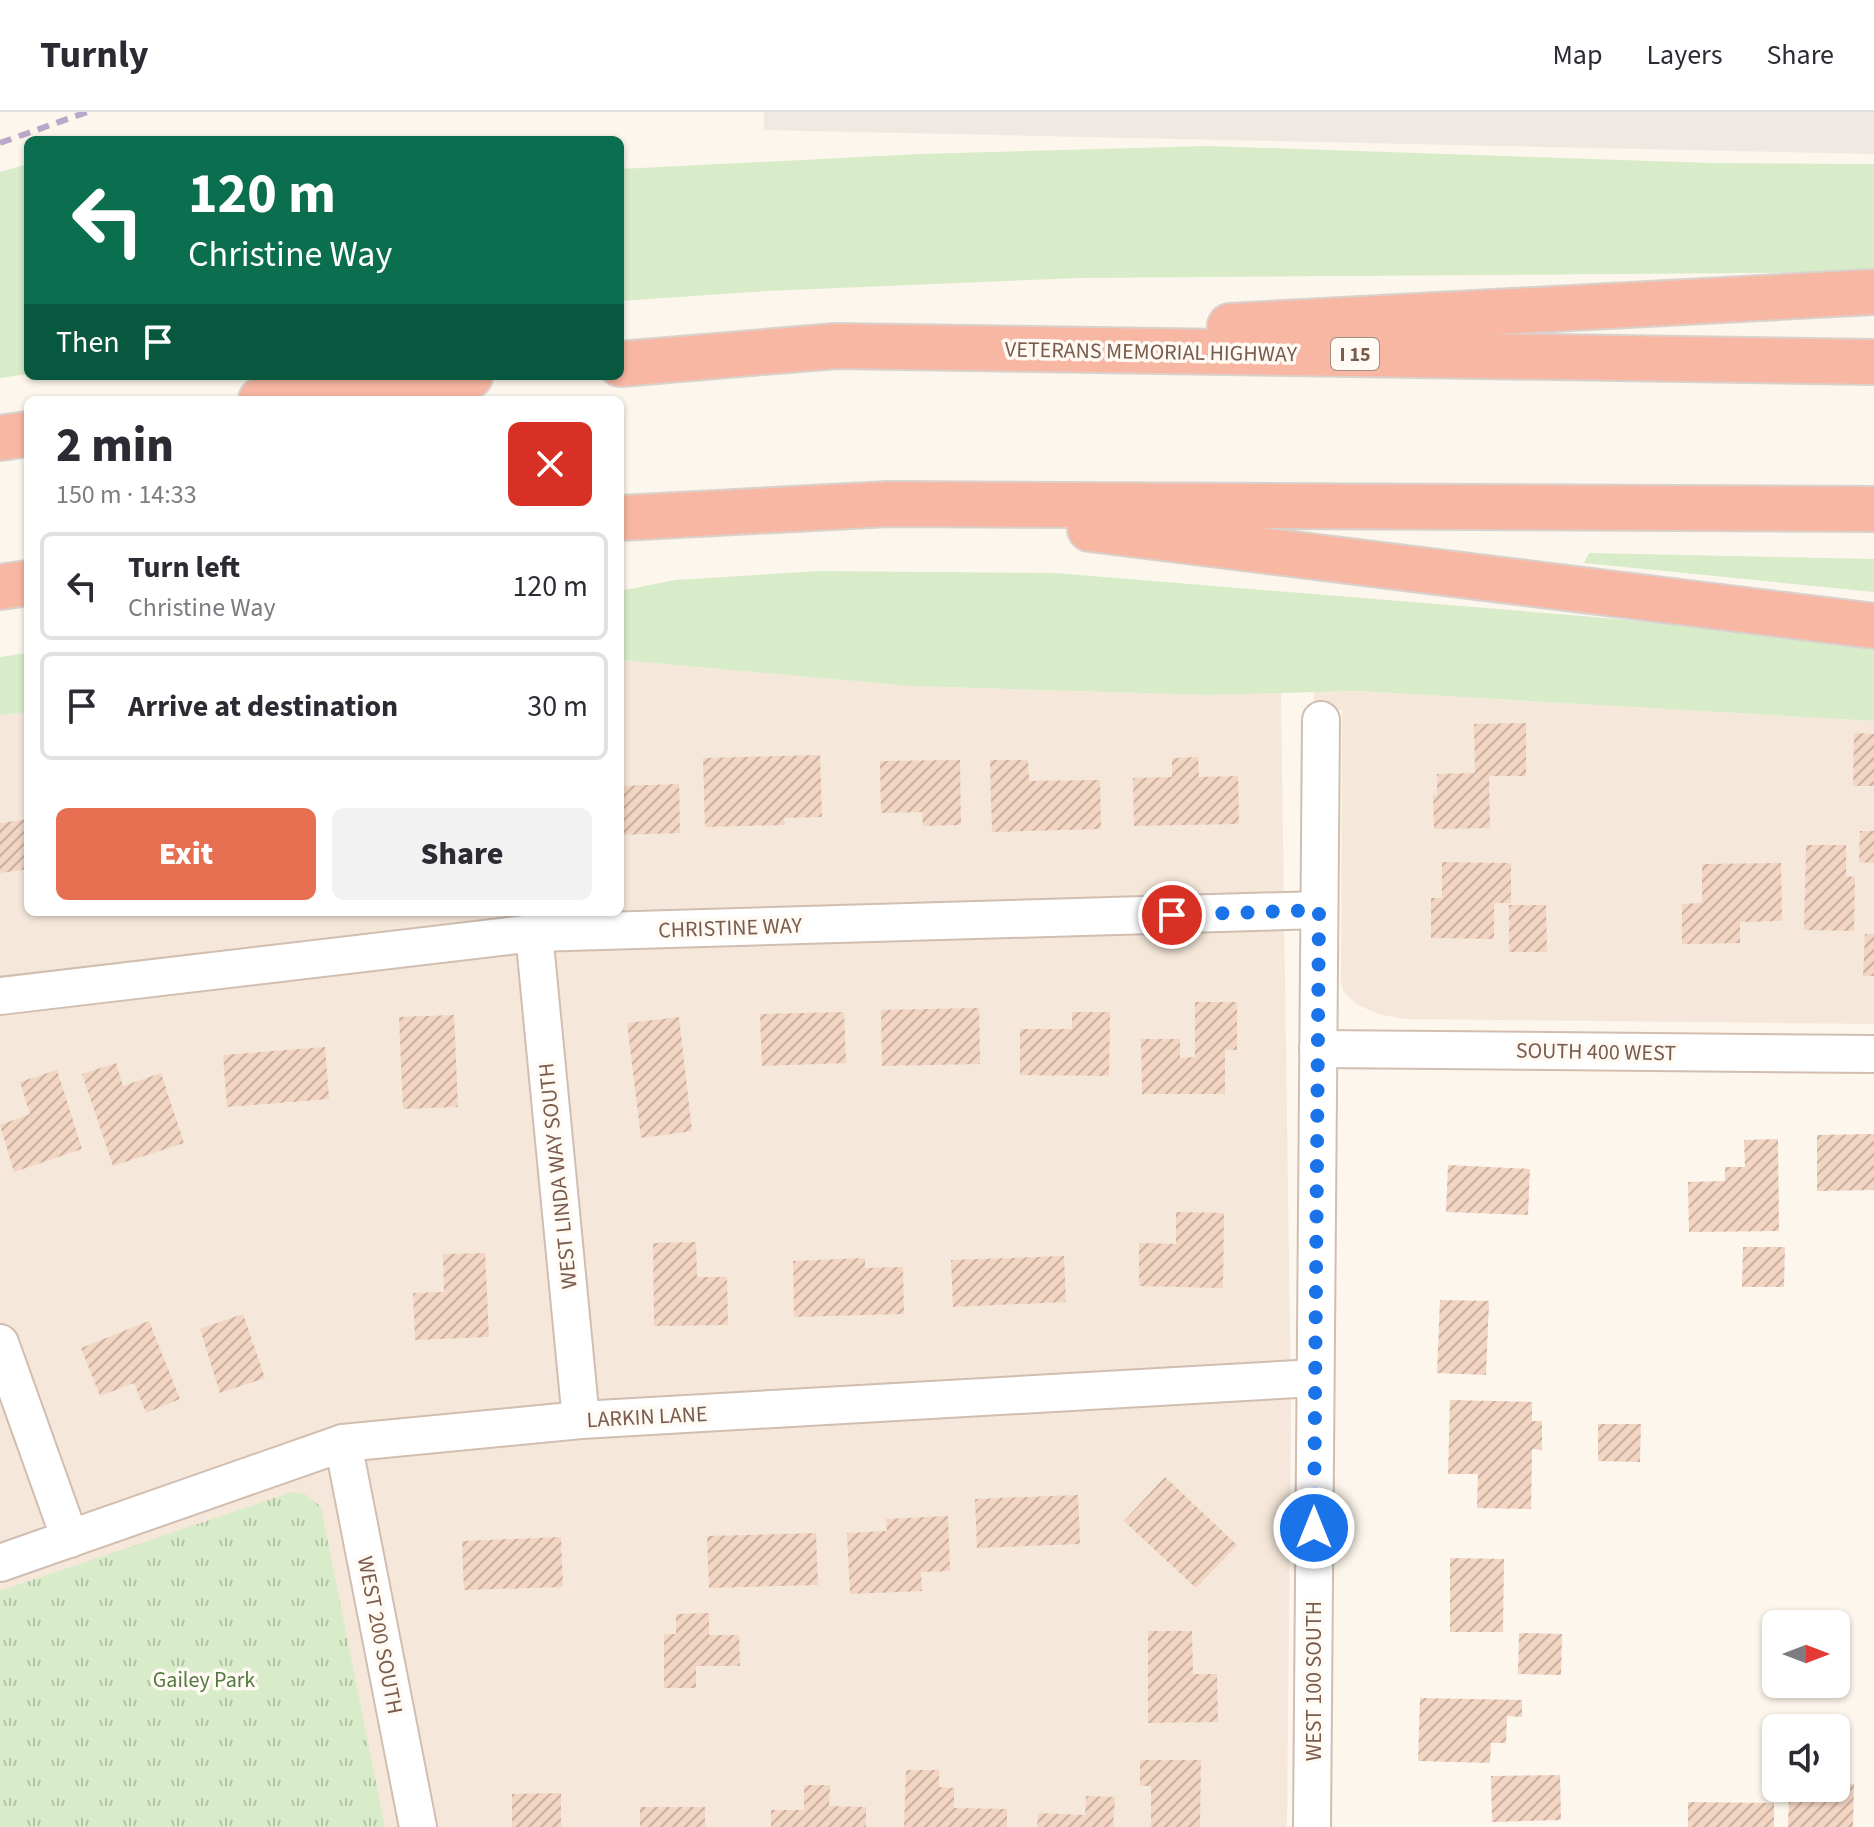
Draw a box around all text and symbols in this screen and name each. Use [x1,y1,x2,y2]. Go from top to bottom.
text: Turnly [40,28,149,82]
text: Map [1552,35,1602,75]
text: Layers [1646,35,1722,75]
text: Share [1766,35,1834,75]
text: 120 m [188,155,336,234]
icon: left [56,168,160,272]
text: Christine Way [188,229,392,280]
icon: arrive [136,320,180,364]
text: Then [56,321,120,364]
street label: VETERANS MEMORIAL HIGHWAY [1005,333,1298,371]
road number: I 15 [1331,338,1379,370]
text: 2 min [56,412,174,480]
button: close [508,422,592,506]
text: 150 m · 14:33 [56,476,197,513]
text: Turn left [128,546,240,589]
icon: left [60,564,104,608]
text: 120 m [512,565,588,608]
text: Christine Way [128,589,276,626]
icon: arrive [60,684,104,728]
text: Arrive at destination [128,685,398,728]
text: 30 m [527,685,588,728]
button: Exit [56,808,316,900]
button: Share [332,808,592,900]
pin [1138,881,1206,949]
icon: arrive [1150,893,1194,937]
street label: CHRISTINE WAY [658,909,803,946]
street label: SOUTH 400 WEST [1516,1035,1677,1069]
street label: WEST LINDA WAY SOUTH [530,1061,586,1291]
street label: LARKIN LANE [586,1398,708,1436]
position arrow [1272,1486,1356,1570]
street label: WEST 200 SOUTH [349,1553,411,1717]
street label: WEST 100 SOUTH [1298,1601,1330,1761]
north arrow [1762,1610,1850,1698]
map controls [1762,1610,1850,1802]
park label: Gailey Park [153,1664,255,1696]
button: sound [1762,1714,1850,1802]

